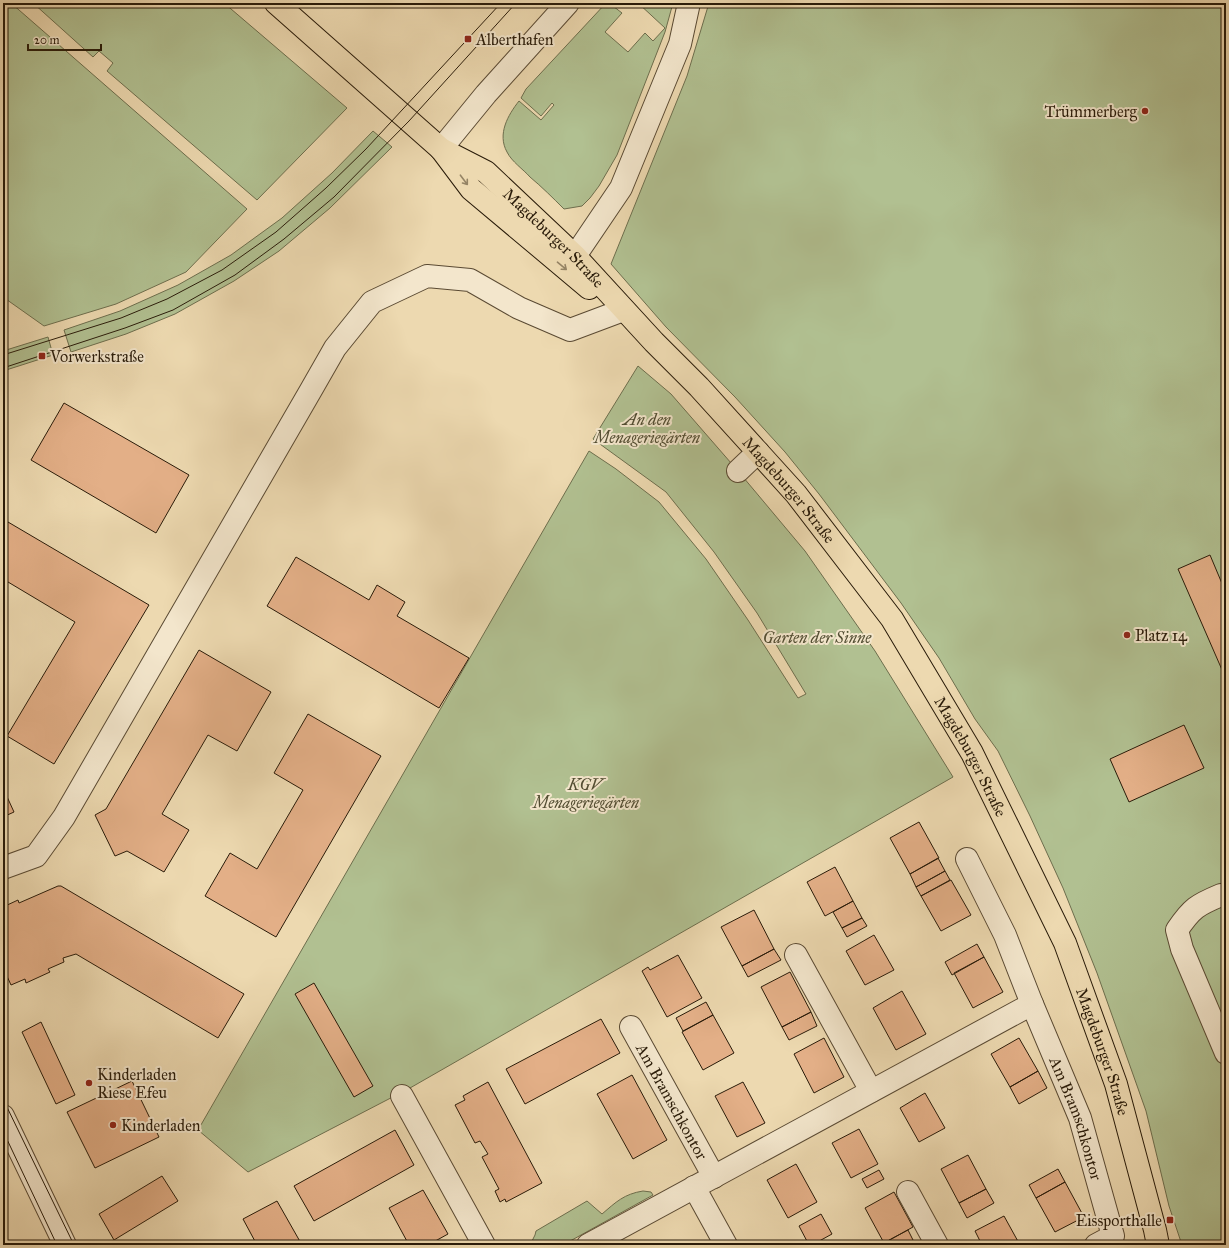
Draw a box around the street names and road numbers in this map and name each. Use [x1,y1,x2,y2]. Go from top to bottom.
street label: Magdeburger Straße [499,184,608,292]
street label: Magdeburger Straße [738,433,839,547]
street label: Magdeburger Straße [930,693,1011,820]
street label: Magdeburger Straße [1072,985,1133,1118]
street label: Am Bramschkontor [632,1039,711,1163]
street label: Am Bramschkontor [1045,1053,1106,1182]

